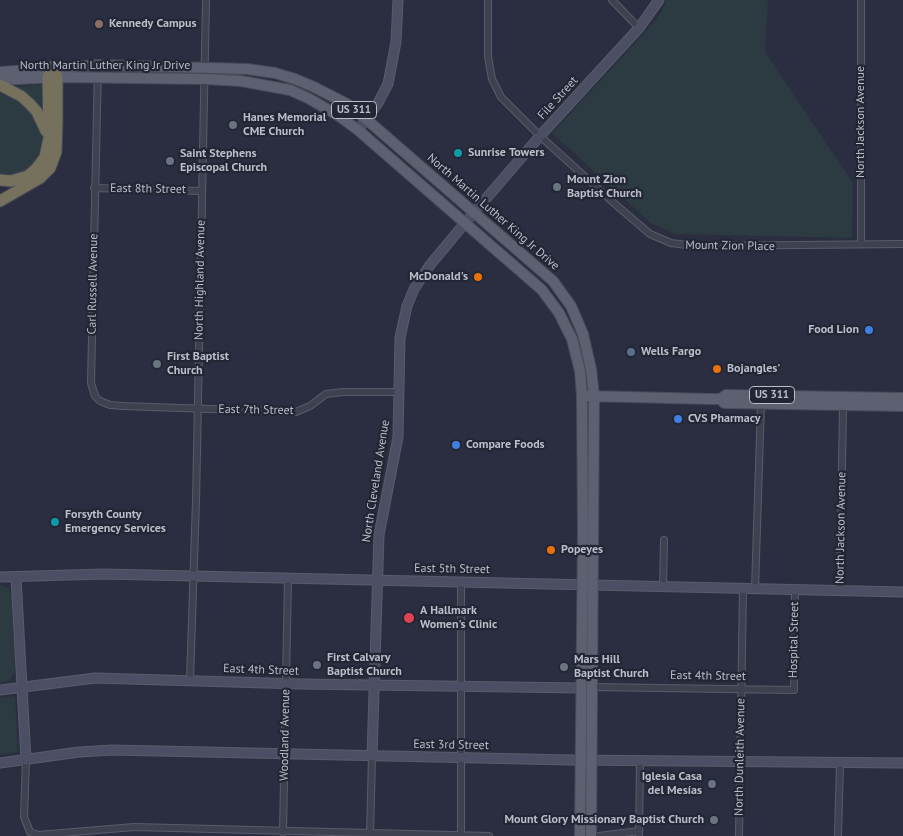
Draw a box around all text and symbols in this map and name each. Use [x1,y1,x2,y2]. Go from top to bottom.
place label: Kennedy Campus [109,17,197,31]
marker: Kennedy Campus [93,18,105,30]
street label: North Martin Luther King Jr Drive [20,59,190,73]
street label: North Jackson Avenue [854,66,868,178]
street label: File Street [535,74,581,122]
road number: US 311 [332,102,376,118]
place label: Hanes Memorial CME Church [243,111,326,139]
marker: Hanes Memorial CME Church [227,119,239,131]
place label: Sunrise Towers [468,146,545,160]
place label: Saint Stephens Episcopal Church [180,147,267,175]
marker: Sunrise Towers [452,147,464,159]
street label: North Martin Luther King Jr Drive [424,151,562,273]
marker: Saint Stephens Episcopal Church [164,155,176,167]
place label: Mount Zion Baptist Church [567,173,642,201]
street label: East 8th Street [110,181,186,197]
marker: Mount Zion Baptist Church [551,181,563,193]
street label: North Highland Avenue [192,220,208,340]
street label: Carl Russell Avenue [85,234,101,334]
street label: Mount Zion Place [685,238,775,254]
place label: McDonald's [409,270,468,284]
marker: McDonald's [472,271,484,283]
place label: Food Lion [808,323,859,337]
marker: Food Lion [863,324,875,336]
place label: Wells Fargo [641,345,701,359]
marker: Wells Fargo [625,346,637,358]
place label: First Baptist Church [167,350,229,378]
marker: First Baptist Church [151,358,163,370]
place label: Bojangles' [727,362,780,376]
marker: Bojangles' [711,363,723,375]
road number: US 311 [750,386,794,404]
street label: East 7th Street [218,402,294,418]
place label: CVS Pharmacy [688,412,760,426]
marker: CVS Pharmacy [672,413,684,425]
street label: North Cleveland Avenue [359,419,393,543]
place label: Compare Foods [466,438,545,452]
marker: Compare Foods [450,439,462,451]
street label: North Jackson Avenue [833,472,849,584]
place label: Forsyth County Emergency Services [65,508,166,536]
marker: Forsyth County Emergency Services [49,516,61,528]
place label: Popeyes [561,543,603,557]
marker: Popeyes [545,544,557,556]
street label: East 5th Street [414,561,490,577]
street label: Hospital Street [786,602,802,678]
place label: A Hallmark Women's Clinic [420,604,497,632]
marker: A Hallmark Women's Clinic [402,611,416,625]
place label: First Calvary Baptist Church [327,651,402,679]
place label: Mars Hill Baptist Church [574,653,649,681]
marker: First Calvary Baptist Church [311,659,323,671]
street label: East 4th Street [223,661,299,679]
marker: Mars Hill Baptist Church [558,661,570,673]
street label: East 4th Street [670,668,746,684]
street label: Woodland Avenue [277,689,293,781]
street label: North Dunleith Avenue [732,698,748,816]
street label: East 3rd Street [413,737,489,753]
place label: Iglesia Casa del Mesías [642,770,702,798]
marker: Iglesia Casa del Mesías [706,778,718,790]
place label: Mount Glory Missionary Baptist Church [504,813,704,827]
marker: Mount Glory Missionary Baptist Church [708,814,720,826]

